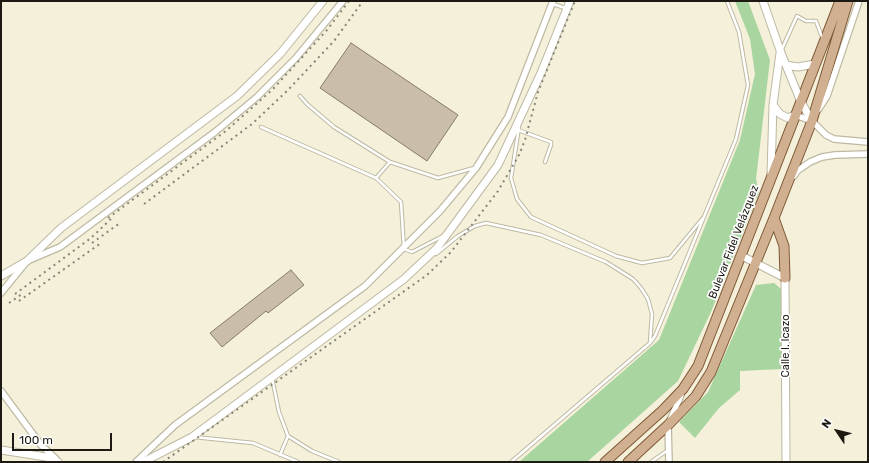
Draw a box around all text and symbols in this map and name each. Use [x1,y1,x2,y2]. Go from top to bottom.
street label: Bulevar Fidel Velázquez [706,183,762,301]
street label: Calle I. Icazo [779,315,793,377]
north arrow [817,411,857,451]
text: N [819,417,834,431]
scale bar [14,425,114,451]
text: 100 m [19,433,53,447]

